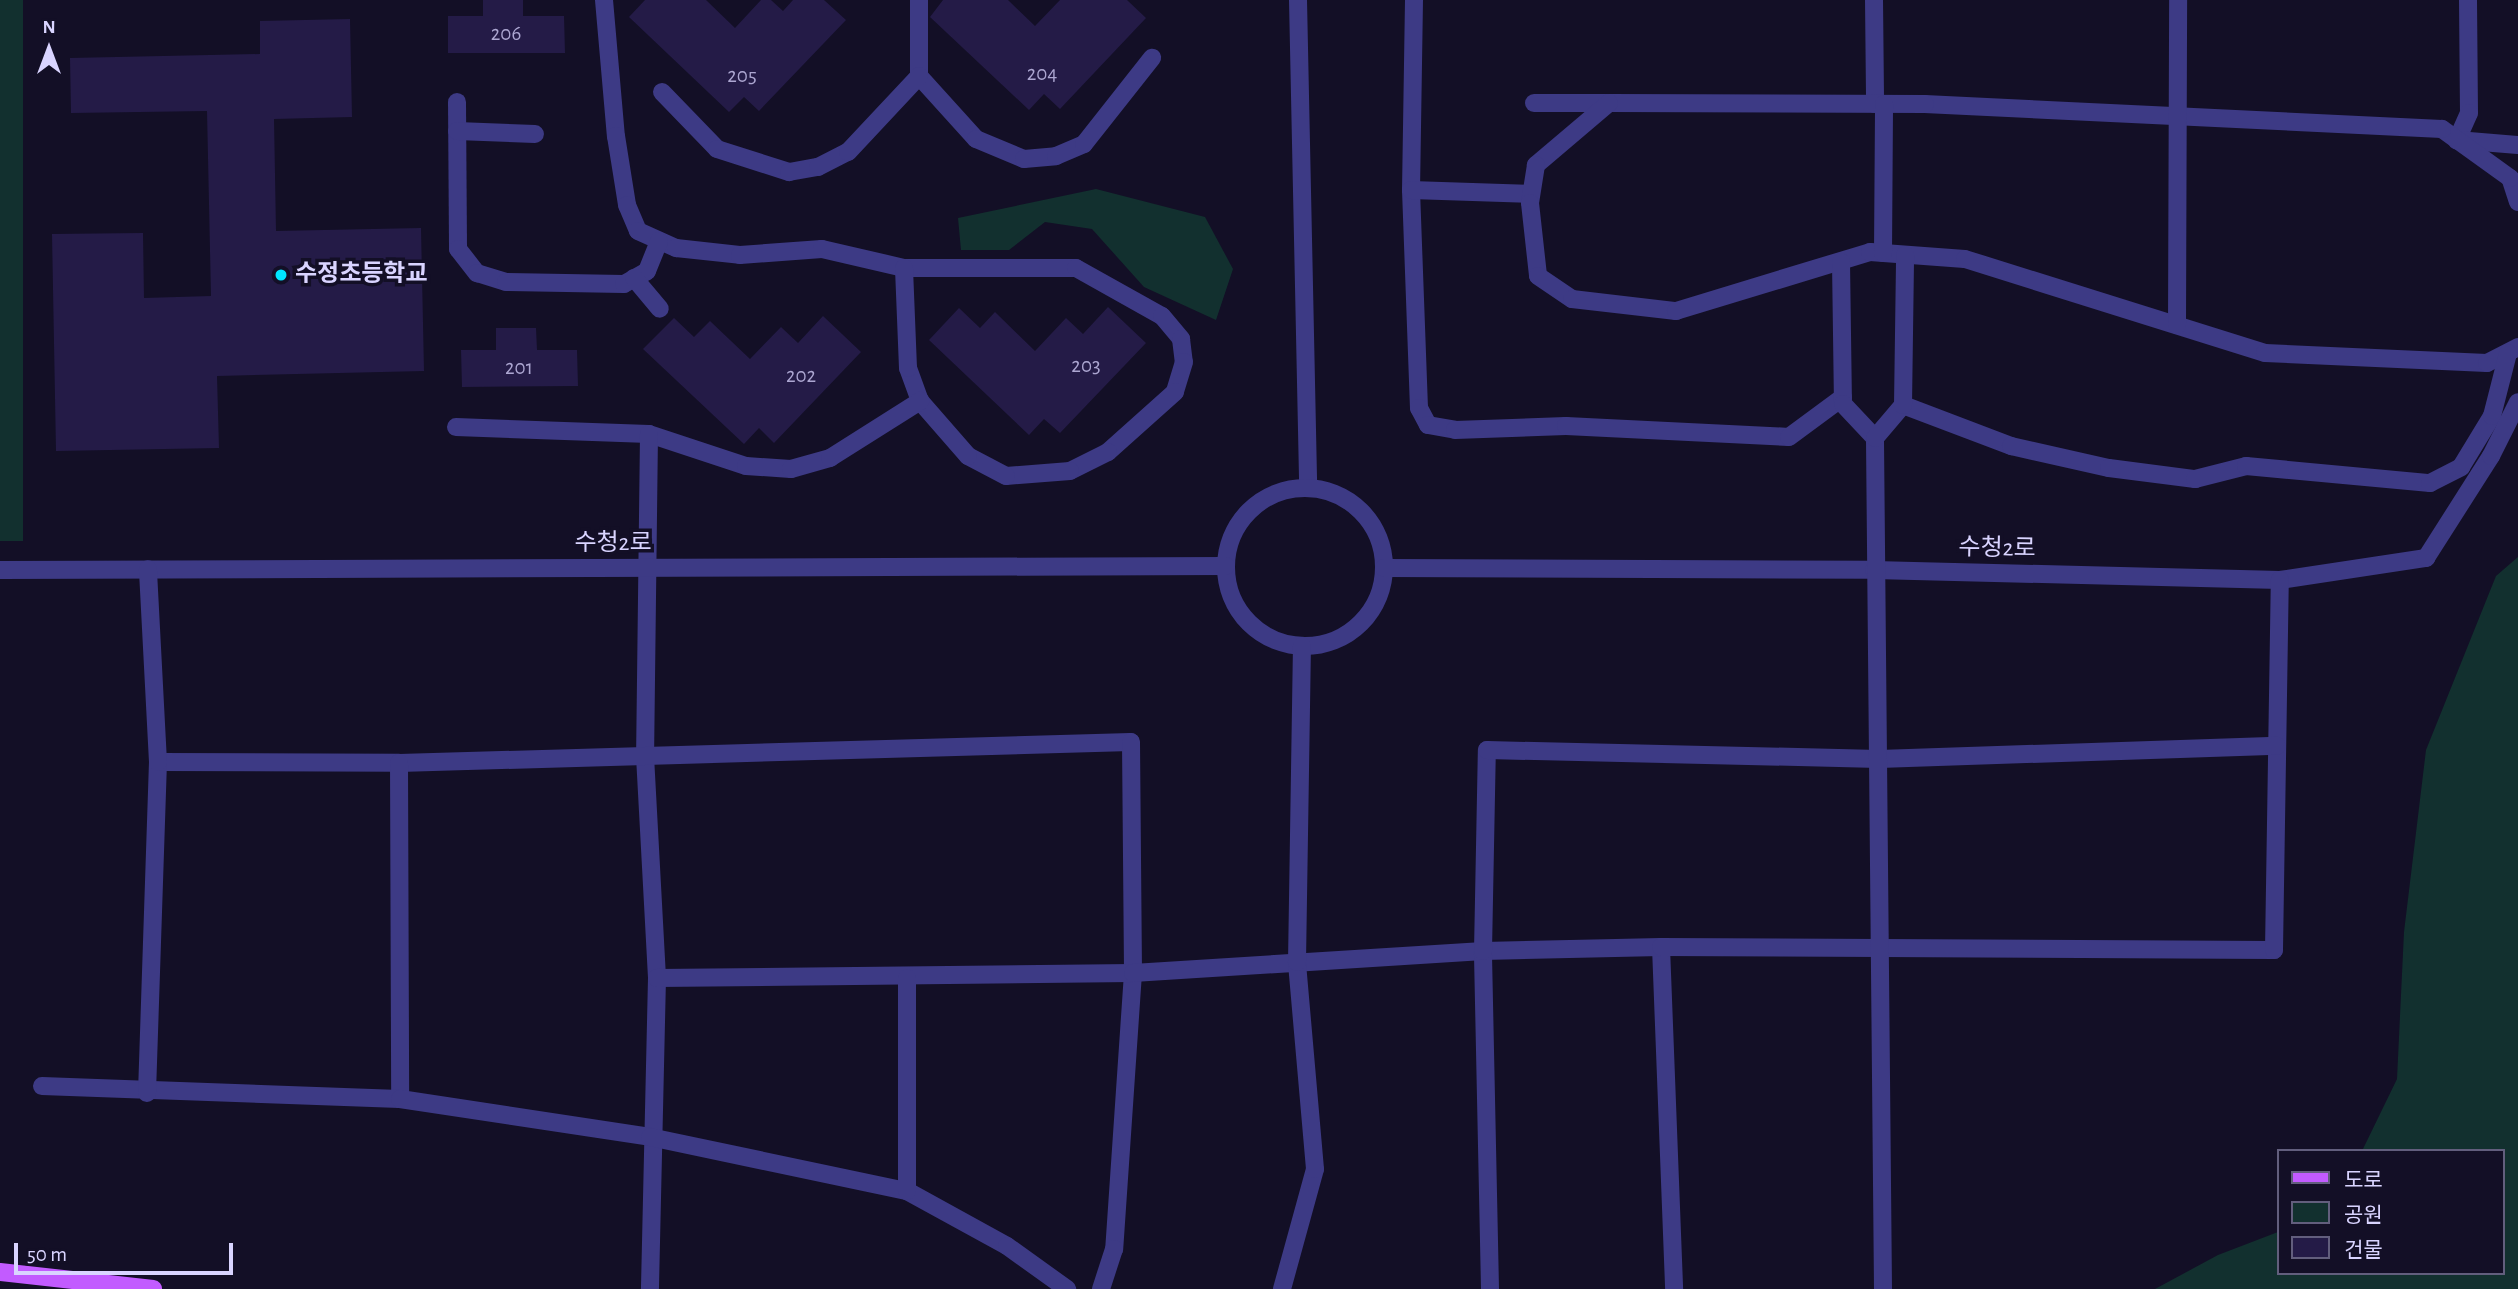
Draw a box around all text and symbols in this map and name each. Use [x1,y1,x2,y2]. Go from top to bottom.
north arrow [14,14,84,84]
text: N [42,18,56,37]
house number: 206 [491,21,521,47]
house number: 204 [1027,61,1057,87]
house number: 205 [727,63,757,89]
place label: 수정초등학교 [295,261,427,289]
marker: 수정초등학교 [273,267,289,283]
house number: 203 [1071,353,1101,379]
house number: 201 [505,355,533,381]
house number: 202 [786,363,816,389]
street label: 수청2로 [574,530,652,558]
street label: 수청2로 [1958,534,2036,564]
legend [2276,1149,2504,1275]
text: 도로 [2344,1170,2383,1191]
text: 공원 [2344,1205,2383,1226]
scale bar [18,1230,236,1274]
text: 건물 [2344,1240,2383,1261]
text: 50 m [27,1244,67,1265]

